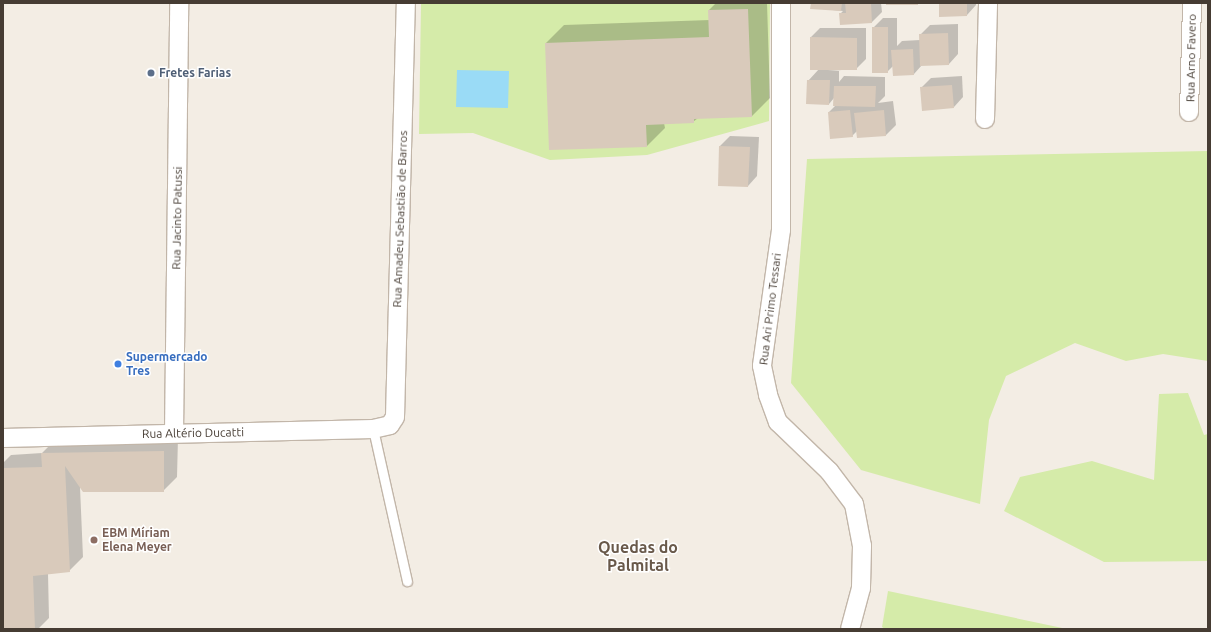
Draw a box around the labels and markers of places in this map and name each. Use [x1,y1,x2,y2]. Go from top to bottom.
place label: Fretes Farias [159,66,231,80]
marker: Fretes Farias [146,68,156,78]
place label: Supermercado Tres [126,350,208,378]
marker: Supermercado Tres [113,359,123,369]
place label: EBM Míriam Elena Meyer [102,526,172,554]
marker: EBM Míriam Elena Meyer [89,535,99,545]

